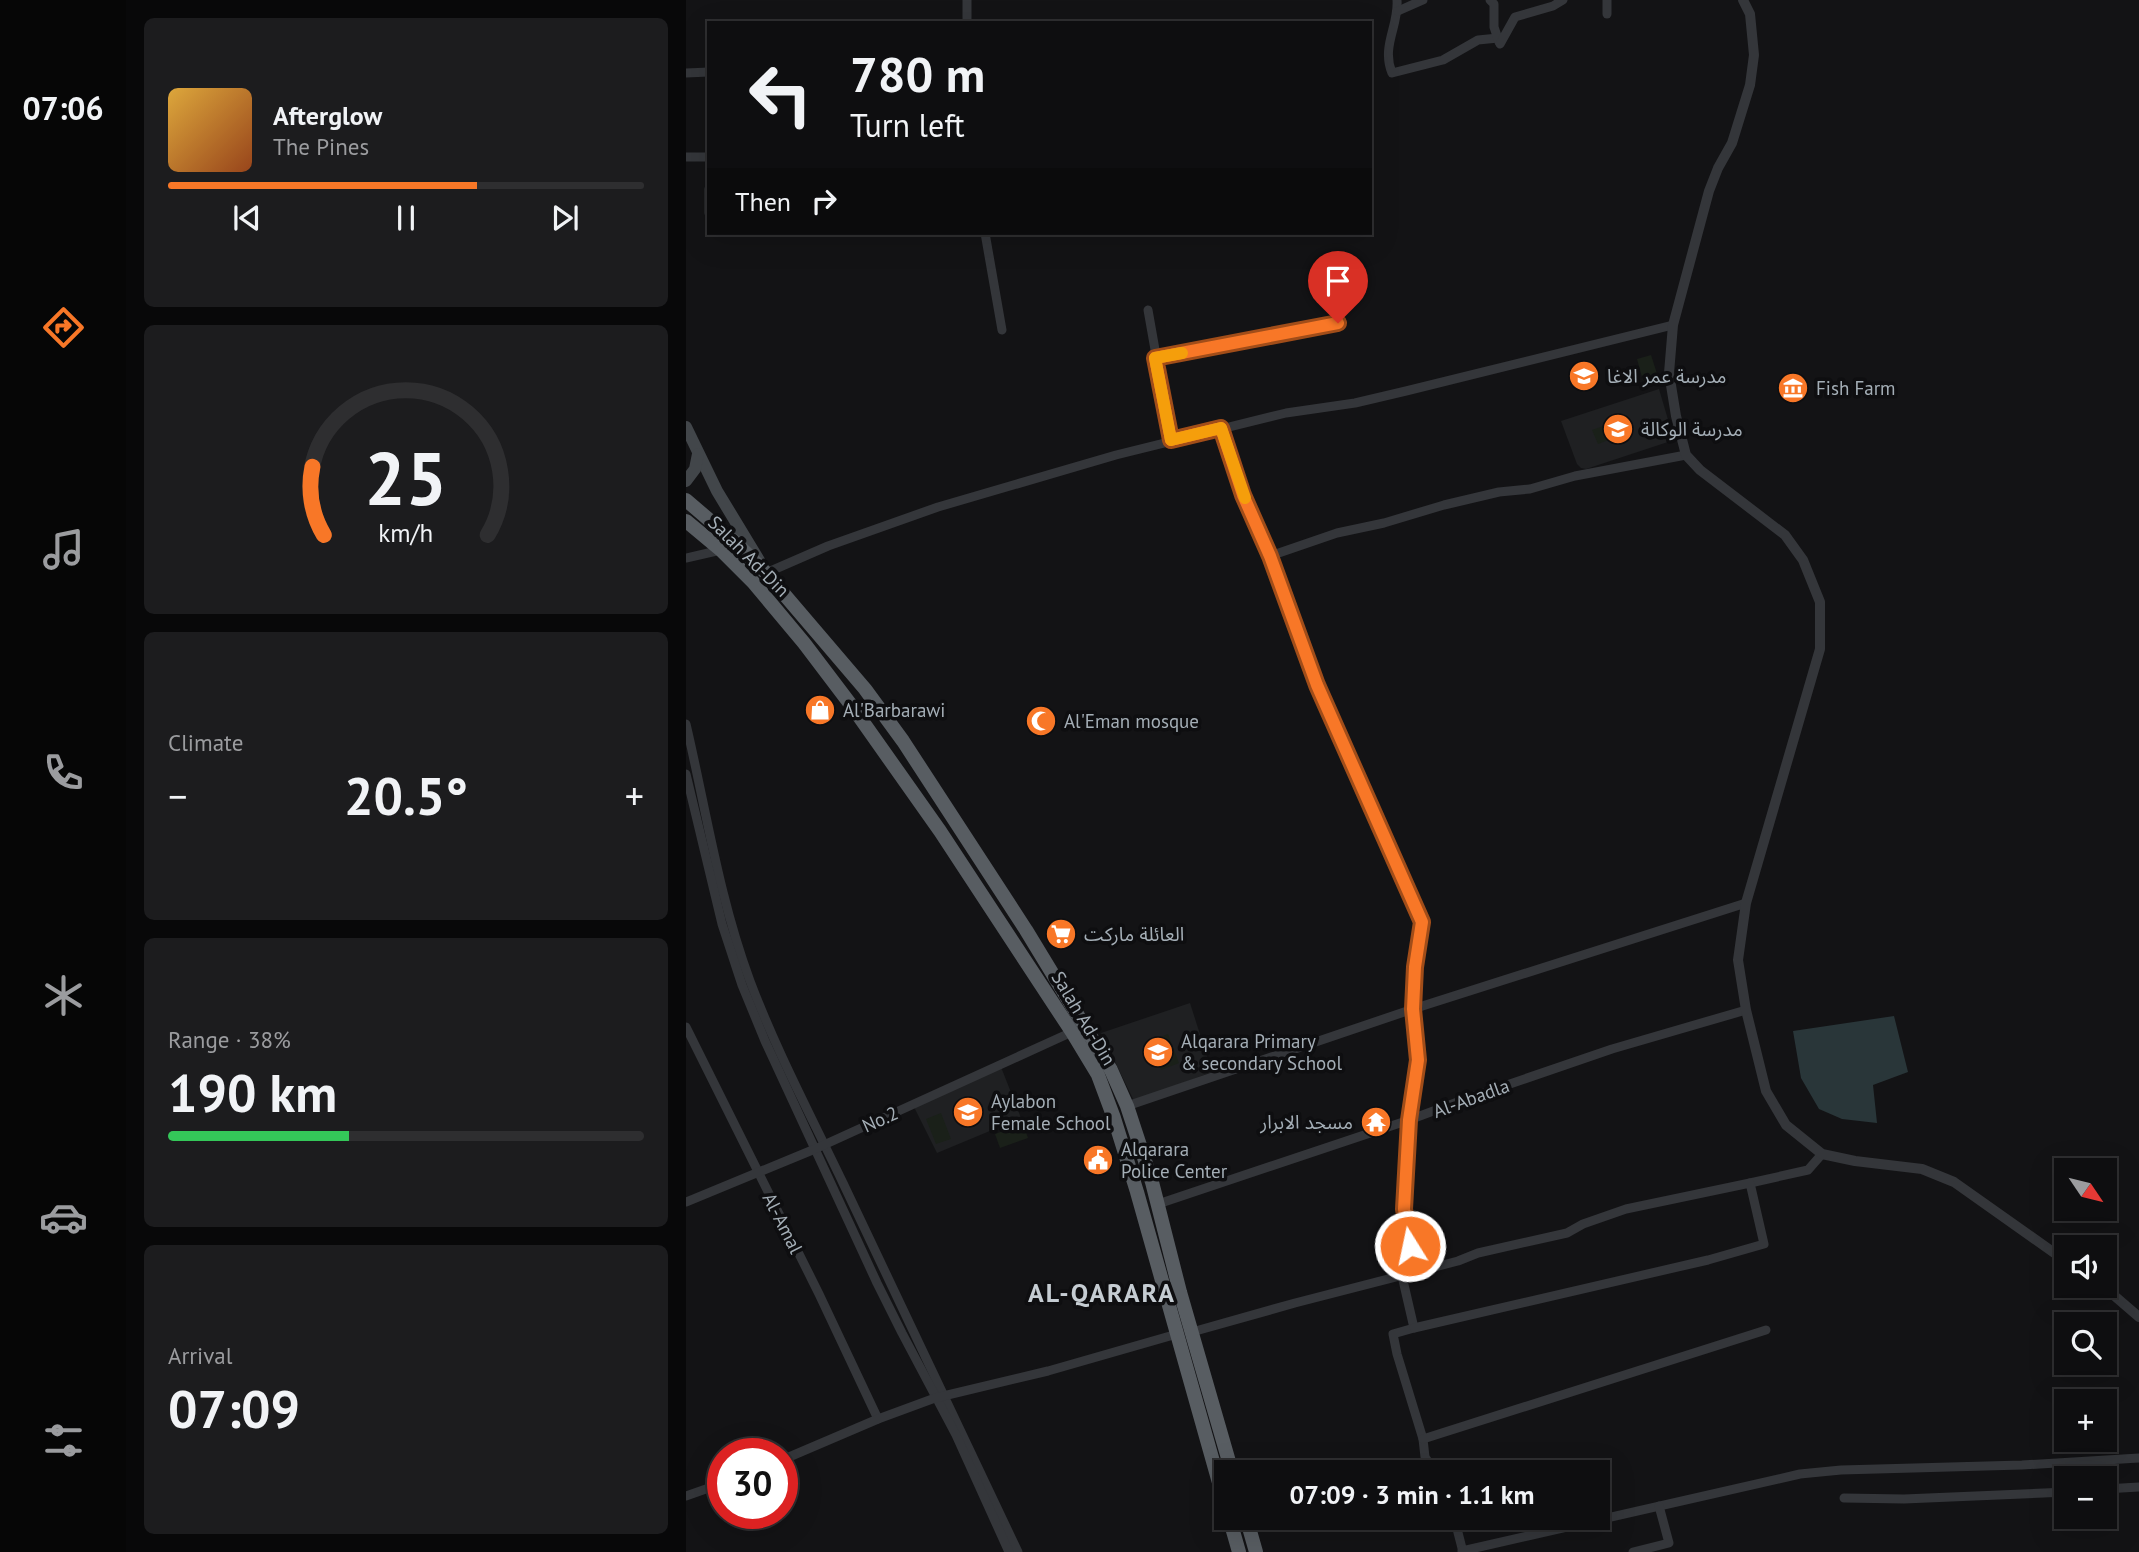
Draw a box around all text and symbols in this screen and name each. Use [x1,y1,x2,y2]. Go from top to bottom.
text: 780 m [850,42,985,106]
icon: left [735,49,826,140]
text: 07:06 [22,87,104,129]
text: Afterglow [273,99,382,132]
text: Turn left [850,104,965,146]
text: The Pines [273,132,369,161]
icon: right [805,182,843,220]
text: Then [735,185,791,218]
icon: previous [228,199,266,237]
icon: pause [387,199,425,237]
icon: next [546,199,584,237]
pin [1308,251,1368,323]
icon: arrive [1319,262,1357,300]
icon: directions [39,303,88,352]
school or university icon: مدرسة عمر الاغا [1567,359,1601,393]
place label: مدرسة عمر الاغا [1607,364,1727,388]
museum icon: Fish Farm [1776,371,1810,405]
place label: Fish Farm [1816,376,1896,400]
school or university icon: مدرسة الوكالة [1601,412,1635,446]
place label: مدرسة الوكالة [1641,417,1743,441]
text: 25 [365,432,447,526]
street label: Salah Ad-Din [703,510,795,602]
text: km/h [379,517,433,549]
icon: music [39,525,88,574]
shop icon: Al'Barbarawi [803,693,837,727]
place label: Al'Barbarawi [843,698,945,722]
mosque icon: Al'Eman mosque [1024,704,1058,738]
place label: Al'Eman mosque [1064,709,1199,733]
text: Climate [168,728,243,757]
icon: phone [39,748,88,797]
text: 20.5° [344,762,468,829]
text: − [168,771,187,820]
text: + [625,771,644,820]
supermarket icon: العائلة ماركت [1044,917,1078,951]
place label: العائلة ماركت [1084,922,1184,946]
street label: Salah Ad-Din [1047,967,1121,1069]
icon: climate [39,971,88,1020]
text: Range · 38% [168,1025,291,1054]
place label: Alqarara Primary & secondary School [1181,1029,1342,1075]
school or university icon: Alqarara Primary & secondary School [1141,1035,1175,1069]
text: 190 km [168,1059,337,1126]
street label: Al-Abadla [1430,1073,1512,1123]
place label: Aylabon Female School [991,1089,1111,1135]
school or university icon: Aylabon Female School [951,1095,985,1129]
street label: No.2 [858,1100,902,1138]
temple icon: مسجد الابرار [1359,1105,1393,1139]
place label: مسجد الابرار [1259,1110,1353,1134]
place label: Alqarara Police Center [1121,1137,1228,1183]
public building icon: Alqarara Police Center [1081,1143,1115,1177]
north arrow [2054,1158,2118,1222]
map controls [2054,1158,2117,1529]
street label: Al-Amal [758,1189,809,1258]
icon: car [39,1193,88,1242]
position arrow [1373,1209,1447,1283]
button: sound [2054,1235,2117,1298]
district label: AL-QARARA [1028,1276,1176,1309]
button: search [2054,1312,2117,1375]
text: Arrival [168,1341,232,1370]
text: 07:09 [168,1375,300,1442]
button: + [2054,1389,2117,1452]
icon: filters [39,1416,88,1465]
speed limit sign: 30 [707,1438,798,1529]
button: − [2054,1466,2117,1529]
text: 07:09 · 3 min · 1.1 km [1290,1478,1535,1511]

